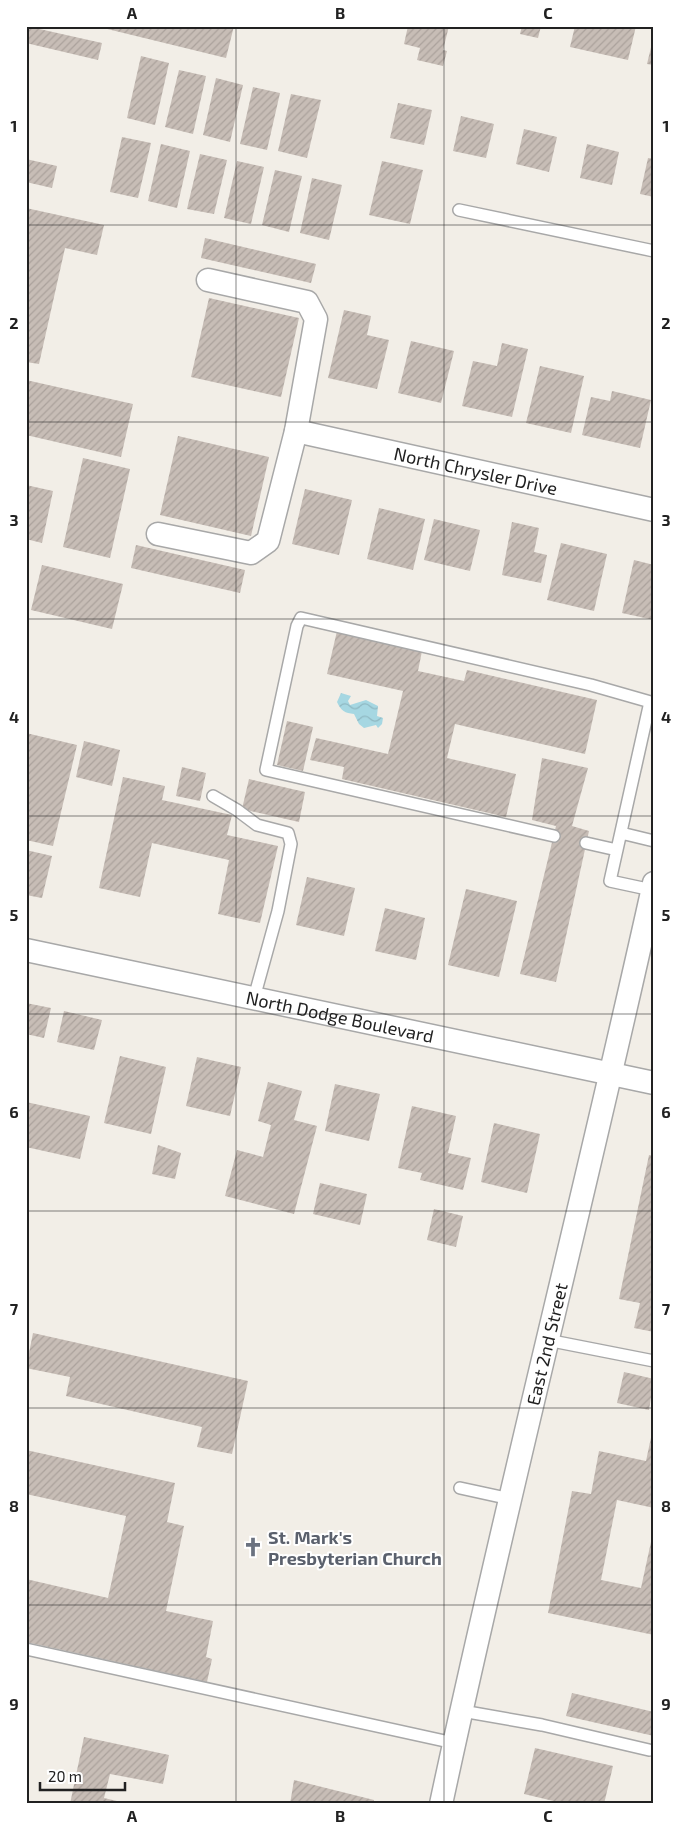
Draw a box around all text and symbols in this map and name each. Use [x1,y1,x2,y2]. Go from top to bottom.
text: A [127,3,138,22]
text: B [335,3,345,22]
text: C [543,3,553,22]
text: 1 [11,116,17,135]
text: 1 [663,116,669,135]
text: 2 [9,313,19,332]
text: 2 [661,313,671,332]
street label: North Chrysler Drive [392,442,559,499]
text: 3 [9,510,19,529]
text: 3 [661,510,671,529]
text: 4 [9,707,19,726]
text: 4 [661,707,671,726]
text: 5 [10,905,19,924]
text: 5 [662,905,671,924]
street label: North Dodge Boulevard [244,986,436,1047]
text: 6 [9,1102,19,1121]
text: 6 [661,1102,671,1121]
street label: East 2nd Street [521,1281,572,1407]
text: 7 [10,1299,19,1318]
text: 7 [662,1299,671,1318]
text: 8 [9,1496,19,1515]
text: 8 [661,1496,671,1515]
place label: St. Mark's Presbyterian Church [268,1526,442,1569]
church icon: St. Mark's Presbyterian Church [242,1536,264,1558]
text: 9 [9,1694,19,1713]
text: 9 [661,1694,671,1713]
scale bar [40,1760,125,1792]
text: 20 m [48,1767,82,1785]
text: A [127,1806,138,1825]
text: B [335,1806,345,1825]
text: C [543,1806,553,1825]

